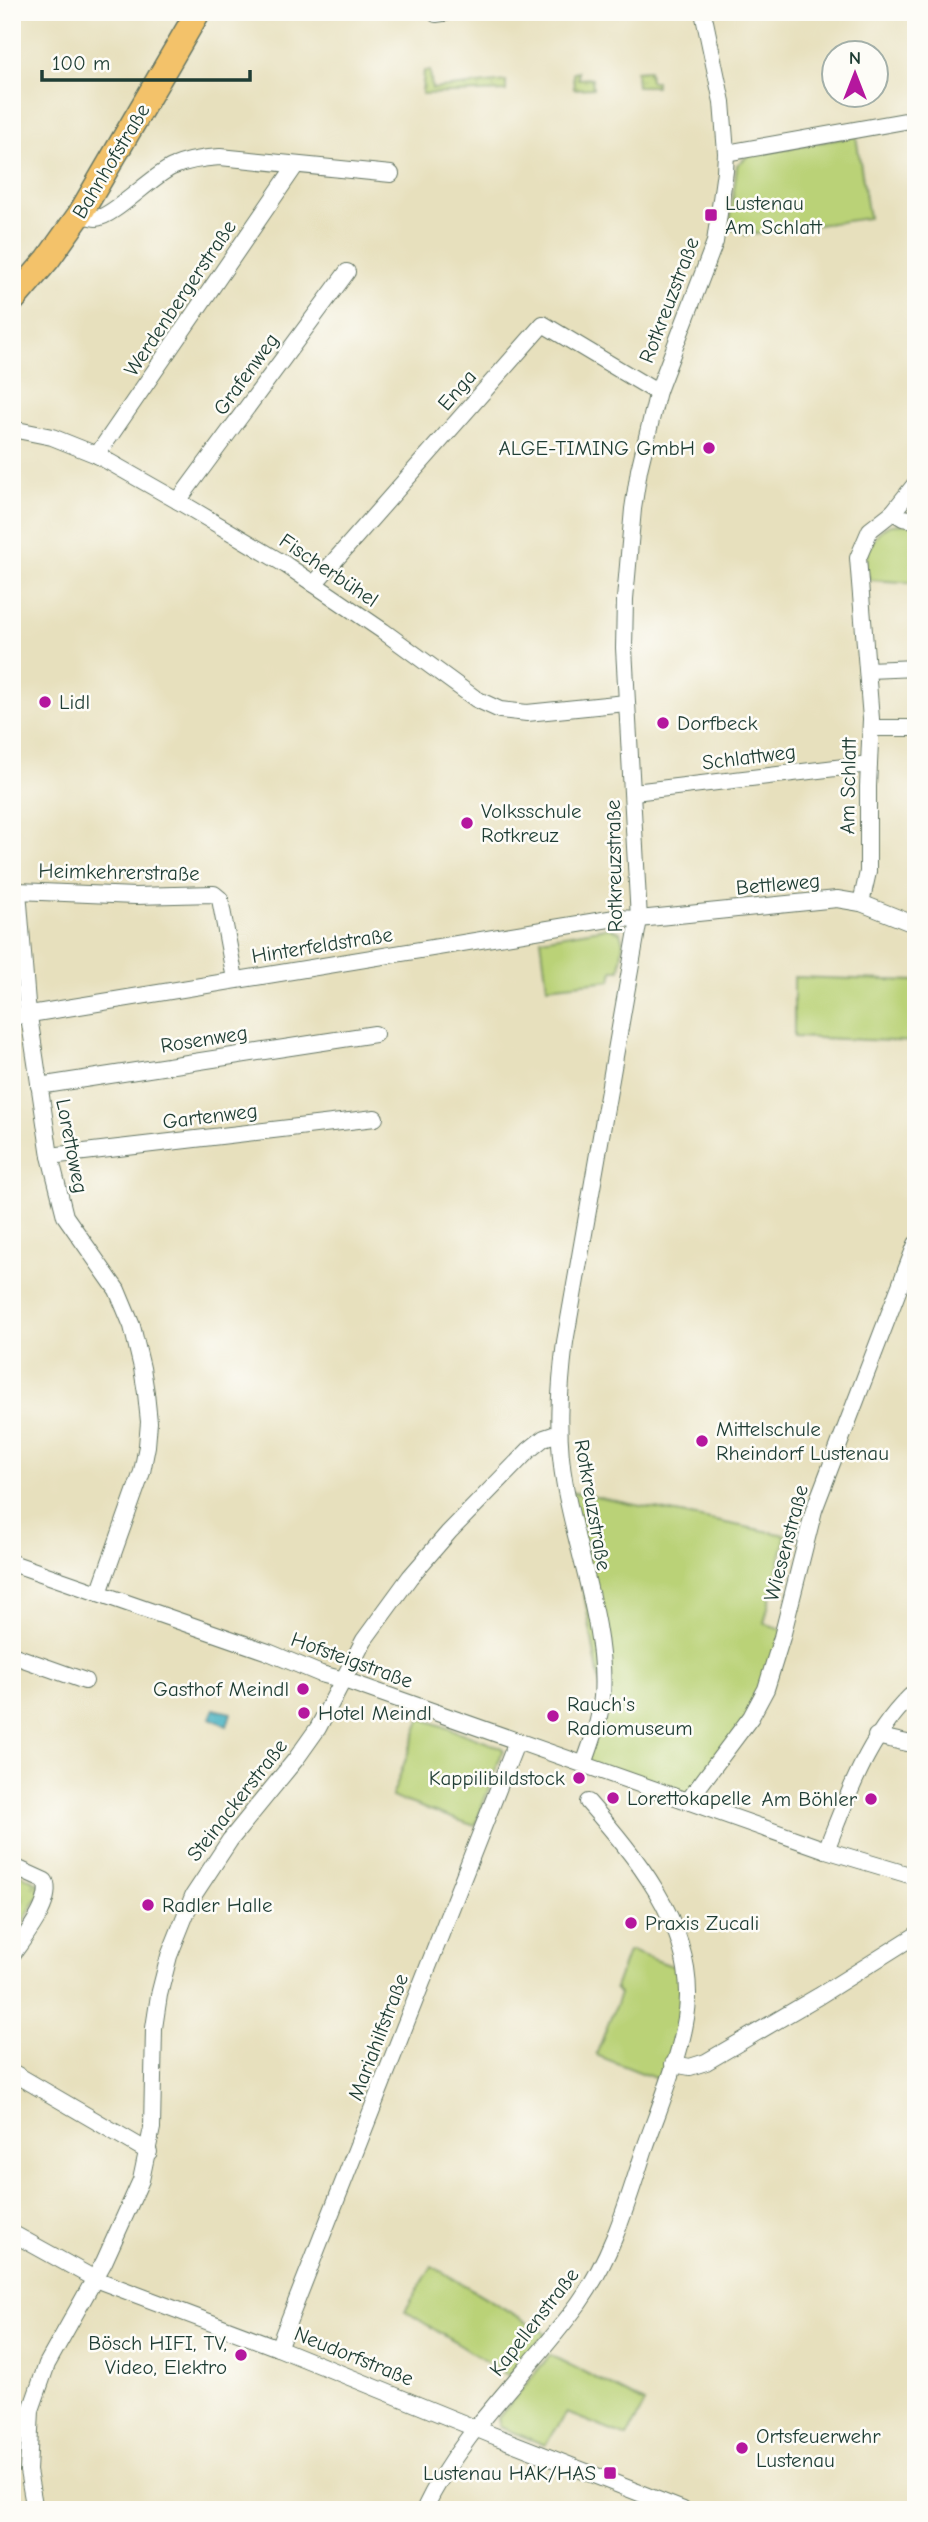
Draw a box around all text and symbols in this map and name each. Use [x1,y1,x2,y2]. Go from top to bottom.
scale bar [42,38,250,82]
north arrow [820,38,890,108]
text: N [849,47,861,69]
text: 100 m [52,51,110,75]
street label: Bahnhofstraße [67,99,155,223]
place label: Lustenau Am Schlatt [725,191,823,239]
marker: Lustenau Am Schlatt [703,207,719,223]
street label: Werdenbergerstraße [119,216,241,380]
street label: Rotkreuzstraße [634,234,704,366]
street label: Grafenweg [208,328,284,420]
street label: Enga [433,365,481,415]
place label: ALGE-TIMING GmbH [499,436,695,460]
marker: ALGE-TIMING GmbH [701,440,717,456]
street label: Fischerbühel [275,528,383,612]
place label: Lidl [59,690,90,714]
marker: Lidl [37,694,53,710]
place label: Dorfbeck [677,711,758,735]
marker: Dorfbeck [655,715,671,731]
street label: Am Schlatt [835,736,861,835]
street label: Schlattweg [701,739,797,775]
place label: Volksschule Rotkreuz [481,799,582,847]
street label: Rotkreuzstraße [601,799,627,933]
marker: Volksschule Rotkreuz [459,815,475,831]
street label: Heimkehrerstraße [38,859,200,885]
street label: Bettleweg [735,868,821,900]
street label: Hinterfeldstraße [250,922,394,968]
street label: Rosenweg [159,1020,249,1058]
street label: Lorettoweg [51,1097,93,1195]
street label: Gartenweg [161,1098,259,1134]
place label: Mittelschule Rheindorf Lustenau [716,1417,889,1465]
marker: Mittelschule Rheindorf Lustenau [694,1433,710,1449]
street label: Rotkreuzstraße [570,1438,616,1572]
street label: Wiesenstraße [759,1482,813,1604]
street label: Hofsteigstraße [288,1627,416,1693]
place label: Gasthof Meindl [153,1677,289,1701]
marker: Gasthof Meindl [295,1681,311,1697]
place label: Rauch's Radiomuseum [567,1692,693,1740]
place label: Hotel Meindl [318,1701,432,1725]
marker: Hotel Meindl [296,1705,312,1721]
marker: Rauch's Radiomuseum [545,1708,561,1724]
street label: Steinackerstraße [182,1734,292,1866]
place label: Kappilibildstock [429,1766,565,1790]
marker: Kappilibildstock [571,1770,587,1786]
place label: Lorettokapelle [627,1786,751,1810]
place label: Am Böhler [762,1787,858,1811]
marker: Lorettokapelle [605,1790,621,1806]
marker: Am Böhler [863,1791,879,1807]
place label: Radler Halle [162,1893,272,1917]
marker: Radler Halle [140,1897,156,1913]
place label: Praxis Zucali [645,1911,759,1935]
marker: Praxis Zucali [623,1915,639,1931]
street label: Mariahilfstraße [343,1970,413,2104]
street label: Kapellenstraße [484,2263,584,2381]
street label: Neudorfstraße [291,2321,417,2391]
place label: Bösch HIFI, TV, Video, Elektro [88,2331,227,2379]
marker: Bösch HIFI, TV, Video, Elektro [233,2347,249,2363]
place label: Ortsfeuerwehr Lustenau [756,2424,881,2472]
marker: Ortsfeuerwehr Lustenau [734,2440,750,2456]
place label: Lustenau HAK/HAS [423,2461,596,2485]
marker: Lustenau HAK/HAS [602,2465,618,2481]

